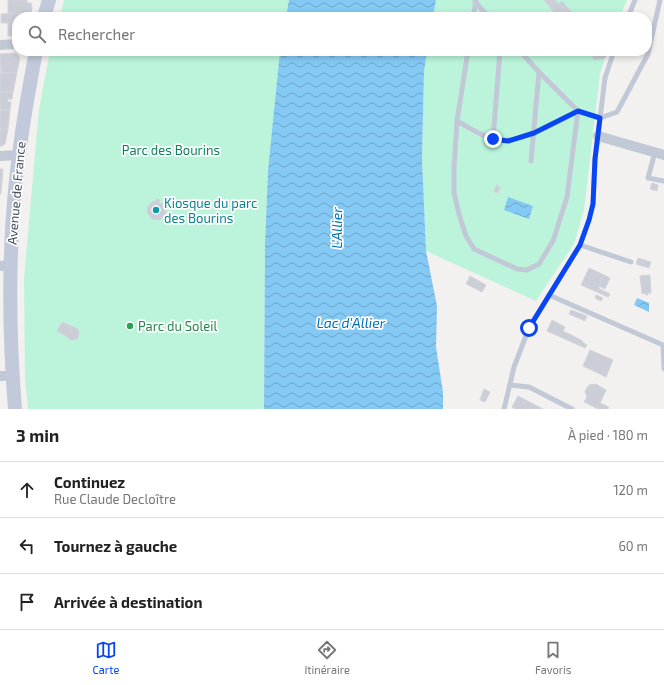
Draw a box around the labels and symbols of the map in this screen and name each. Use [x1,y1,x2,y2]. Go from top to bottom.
route end [484,130,502,148]
street label: Avenue de France [4,141,28,245]
park label: Parc des Bourins [122,142,220,158]
place label: Kiosque du parc des Bourins [164,195,257,226]
marker: Kiosque du parc des Bourins [151,205,161,215]
water label: L'Allier [328,207,345,249]
water label: Lac d'Allier [317,314,386,331]
place label: Parc du Soleil [138,318,218,334]
route start [520,319,538,337]
marker: Parc du Soleil [125,321,135,331]

